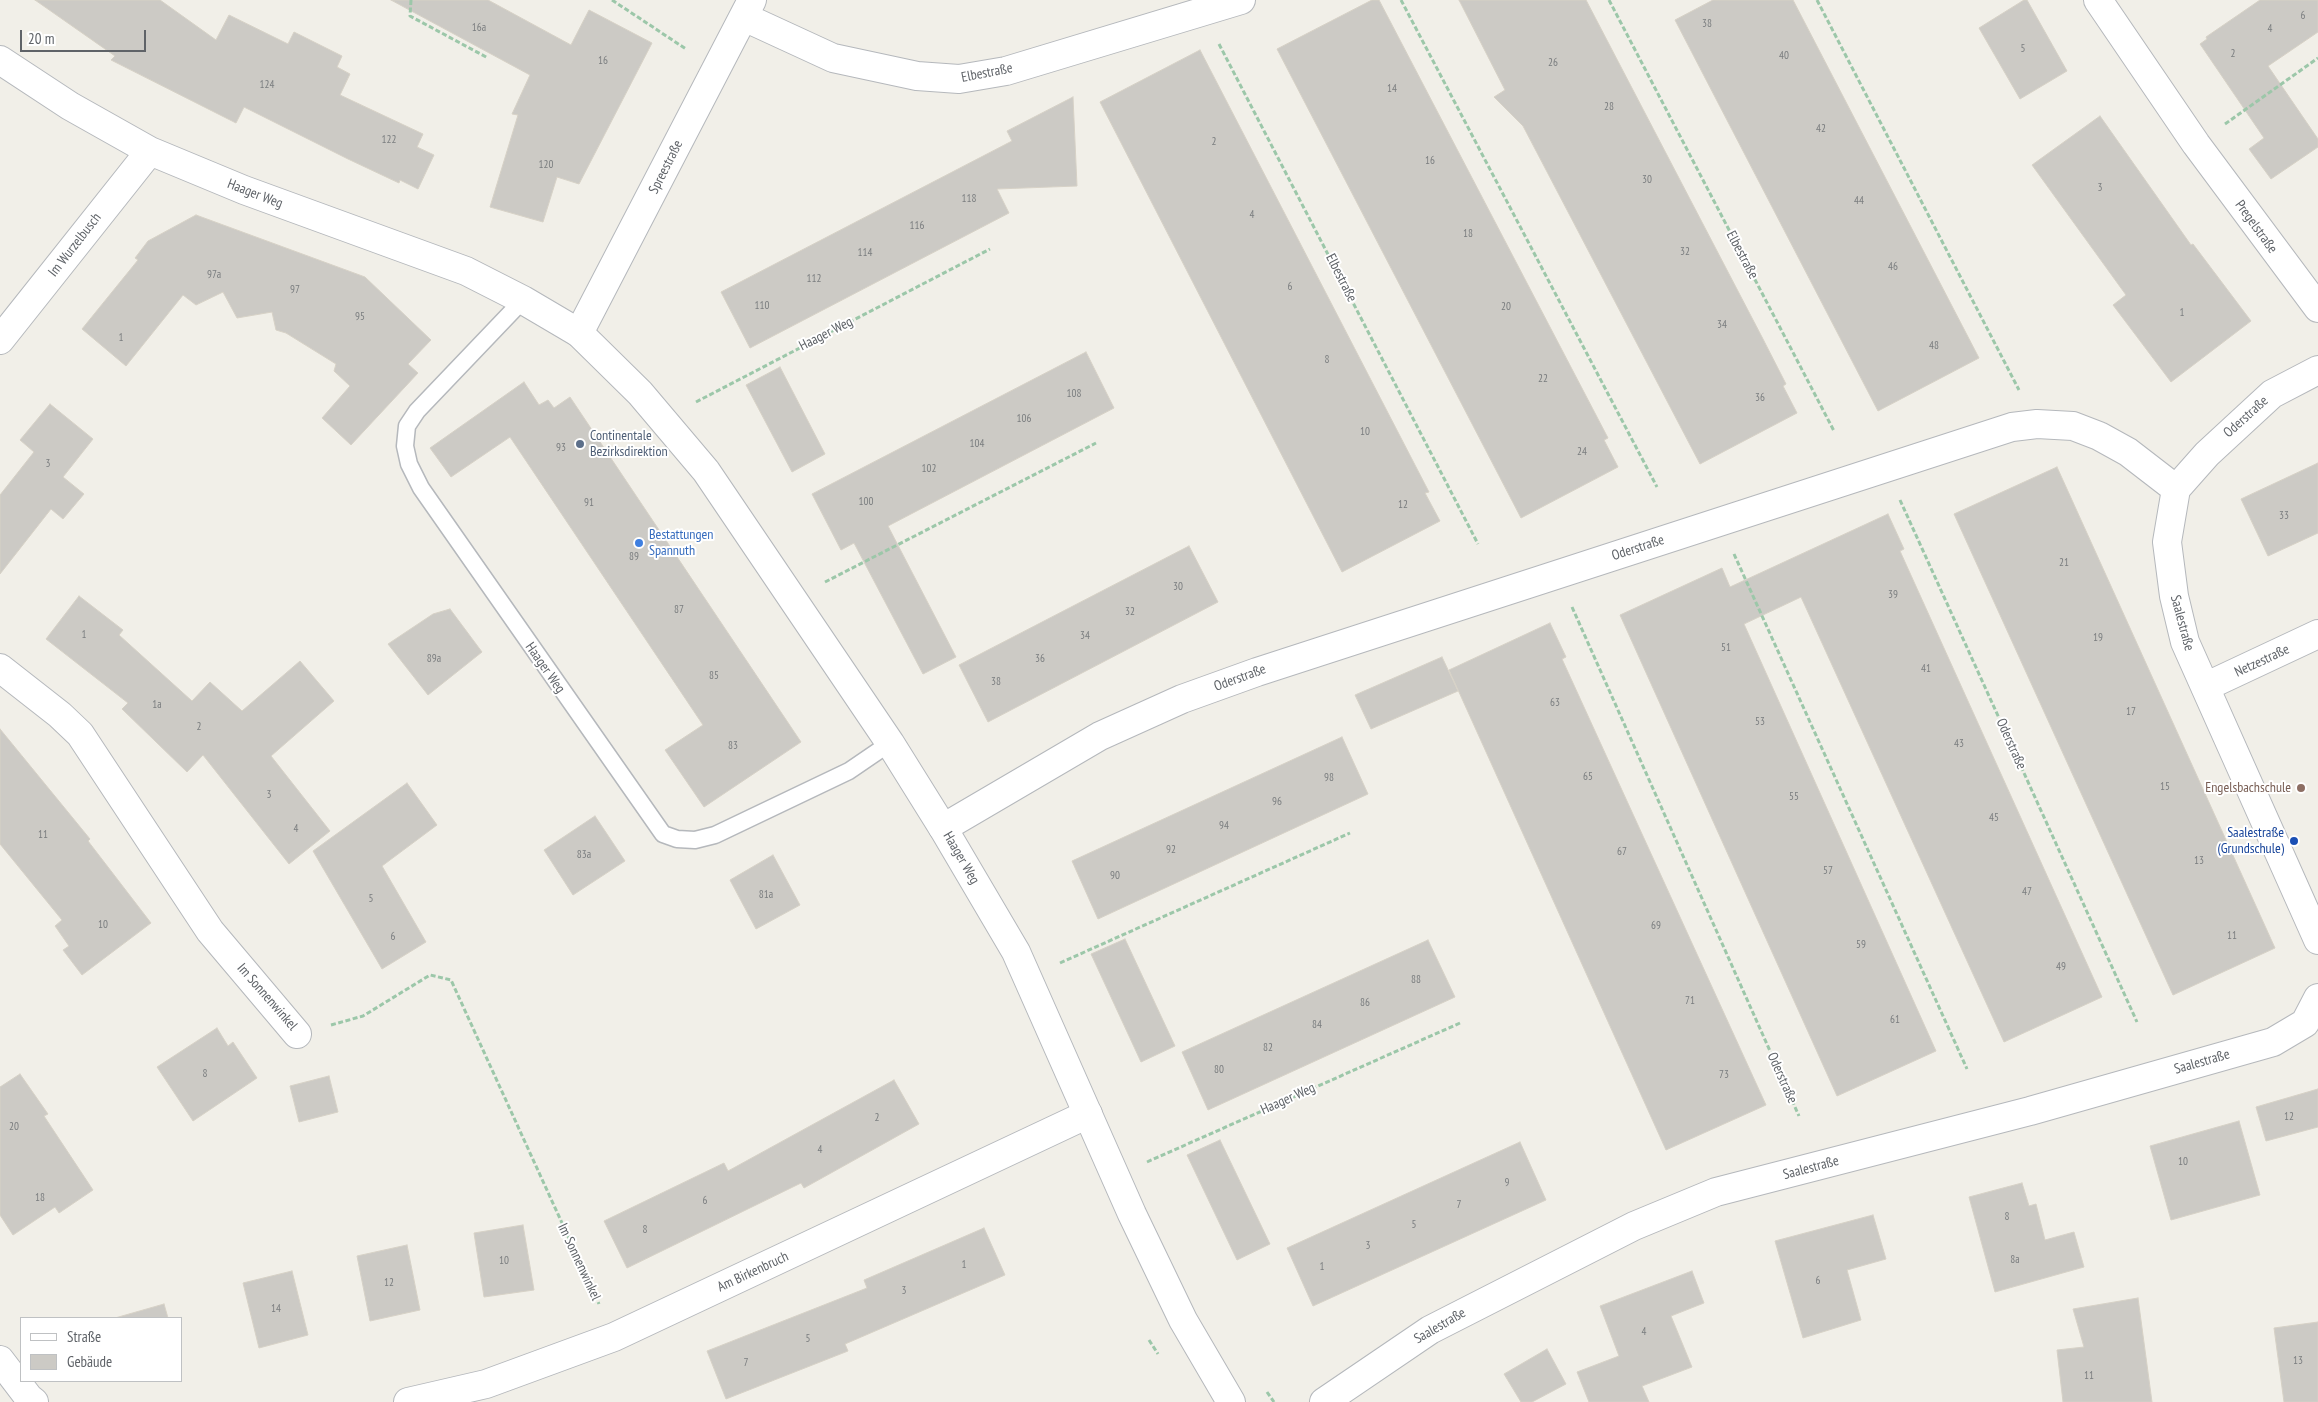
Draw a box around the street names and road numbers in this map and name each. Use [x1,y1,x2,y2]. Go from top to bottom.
street label: Elbestraße [960,60,1014,86]
street label: Spreestraße [645,137,687,197]
street label: Haager Weg [225,176,285,212]
street label: Pregelstraße [2231,197,2281,257]
street label: Im Wurzelbusch [45,210,105,280]
street label: Elbestraße [1722,228,1762,282]
street label: Elbestraße [1322,251,1360,305]
street label: Haager Weg [796,313,856,355]
street label: Oderstraße [2220,393,2272,441]
street label: Oderstraße [1610,532,1666,564]
street label: Saalestraße [2167,593,2197,653]
street label: Haager Weg [521,639,569,697]
street label: Netzestraße [2232,641,2292,681]
street label: Oderstraße [1212,661,1268,695]
street label: Oderstraße [1992,716,2030,772]
street label: Haager Weg [939,829,983,887]
street label: Im Sonnenwinkel [233,960,301,1034]
street label: Saalestraße [2172,1046,2232,1078]
street label: Oderstraße [1763,1050,1801,1106]
street label: Haager Weg [1258,1080,1318,1118]
street label: Saalestraße [1781,1153,1841,1183]
street label: Im Sonnenwinkel [554,1221,604,1303]
street label: Am Birkenbruch [715,1248,791,1296]
street label: Saalestraße [1411,1305,1469,1347]

